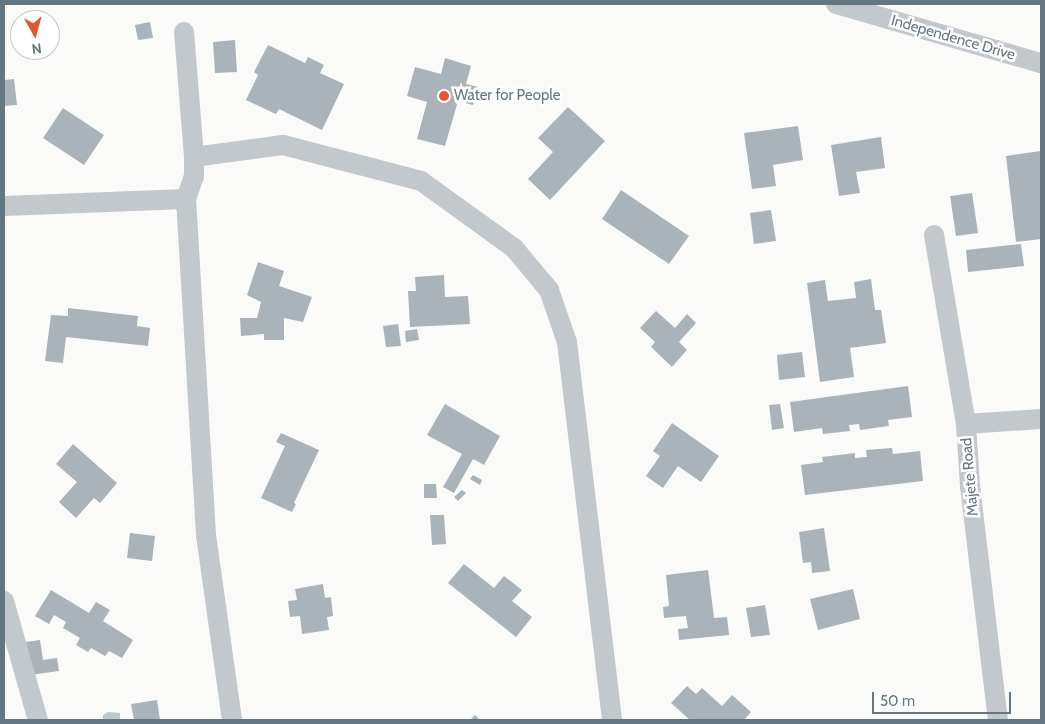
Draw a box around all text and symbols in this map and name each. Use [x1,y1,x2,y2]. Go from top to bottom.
north arrow [10,10,60,60]
street label: Independence Drive [889,12,1017,64]
text: N [31,39,43,58]
place label: Water for People [454,87,560,105]
marker: Water for People [438,90,450,102]
street label: Majete Road [958,437,982,517]
scale bar [875,682,1014,714]
text: 50 m [880,692,915,710]

